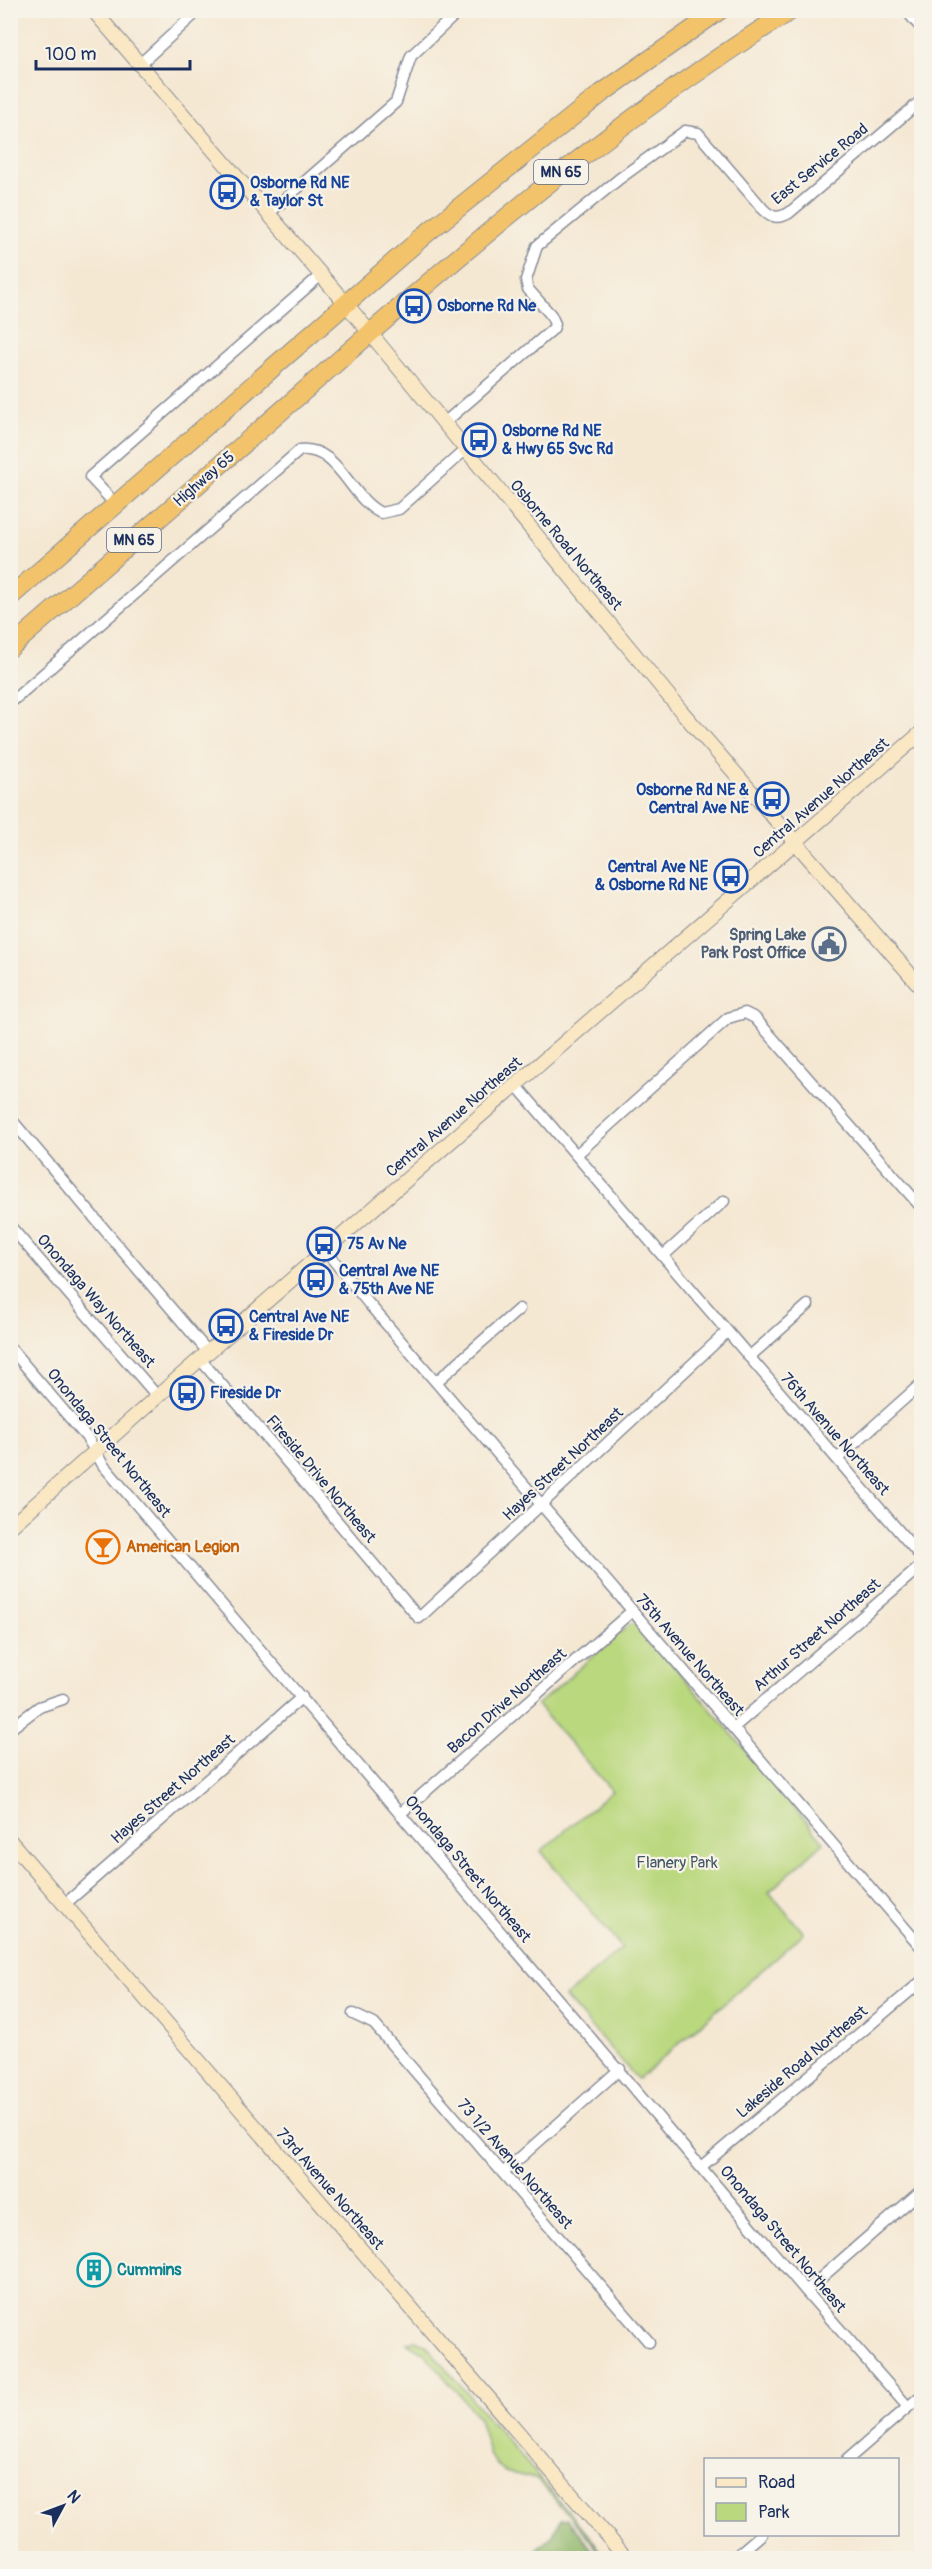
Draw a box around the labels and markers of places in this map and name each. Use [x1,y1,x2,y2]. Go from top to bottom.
place label: Osborne Rd NE & Taylor St [250,173,350,211]
bus stop icon: Osborne Rd NE & Taylor St [209,174,245,210]
bus stop icon: Osborne Rd Ne [396,288,432,324]
place label: Osborne Rd Ne [437,296,537,316]
place label: Osborne Rd NE & Hwy 65 Svc Rd [502,421,614,459]
bus stop icon: Osborne Rd NE & Hwy 65 Svc Rd [461,422,497,458]
place label: Osborne Rd NE & Central Ave NE [636,780,750,818]
bus stop icon: Osborne Rd NE & Central Ave NE [754,781,790,817]
place label: Central Ave NE & Osborne Rd NE [595,857,709,895]
bus stop icon: Central Ave NE & Osborne Rd NE [713,858,749,894]
place label: Spring Lake Park Post Office [701,925,807,963]
public building icon: Spring Lake Park Post Office [811,926,847,962]
bus stop icon: 75 Av Ne [306,1226,342,1262]
place label: 75 Av Ne [347,1234,408,1254]
place label: Central Ave NE & 75th Ave NE [339,1261,440,1299]
bus stop icon: Central Ave NE & 75th Ave NE [298,1262,334,1298]
place label: Central Ave NE & Fireside Dr [249,1307,350,1345]
bus stop icon: Central Ave NE & Fireside Dr [208,1308,244,1344]
bus stop icon: Fireside Dr [169,1375,205,1411]
place label: Fireside Dr [210,1383,281,1403]
bar icon: American Legion [85,1529,121,1565]
place label: American Legion [126,1537,240,1557]
building icon: Cummins [76,2252,112,2288]
place label: Cummins [117,2260,182,2280]

